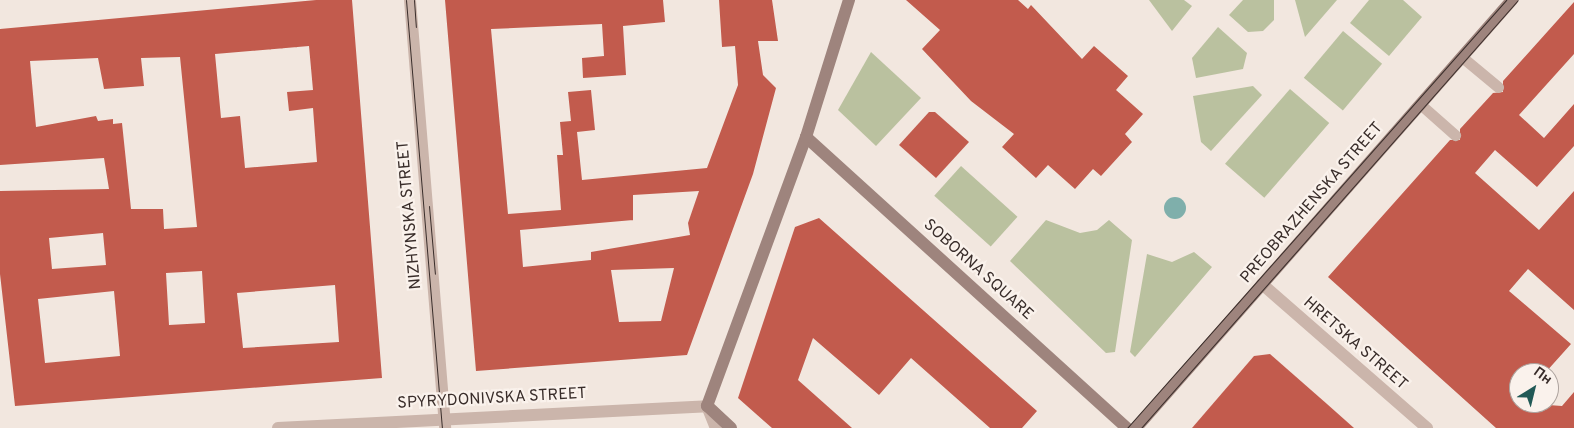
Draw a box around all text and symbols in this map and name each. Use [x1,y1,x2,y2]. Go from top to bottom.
street label: PREOBRAZHENSKA STREET [1237,118,1387,288]
street label: NIZHYNSKA STREET [394,139,426,291]
street label: SOBORNA SQUARE [919,215,1037,325]
street label: HRETSKA STREET [1299,293,1411,395]
north arrow [1509,363,1559,413]
text: Пн [1530,364,1555,389]
street label: SPYRYDONIVSKA STREET [397,384,587,414]

